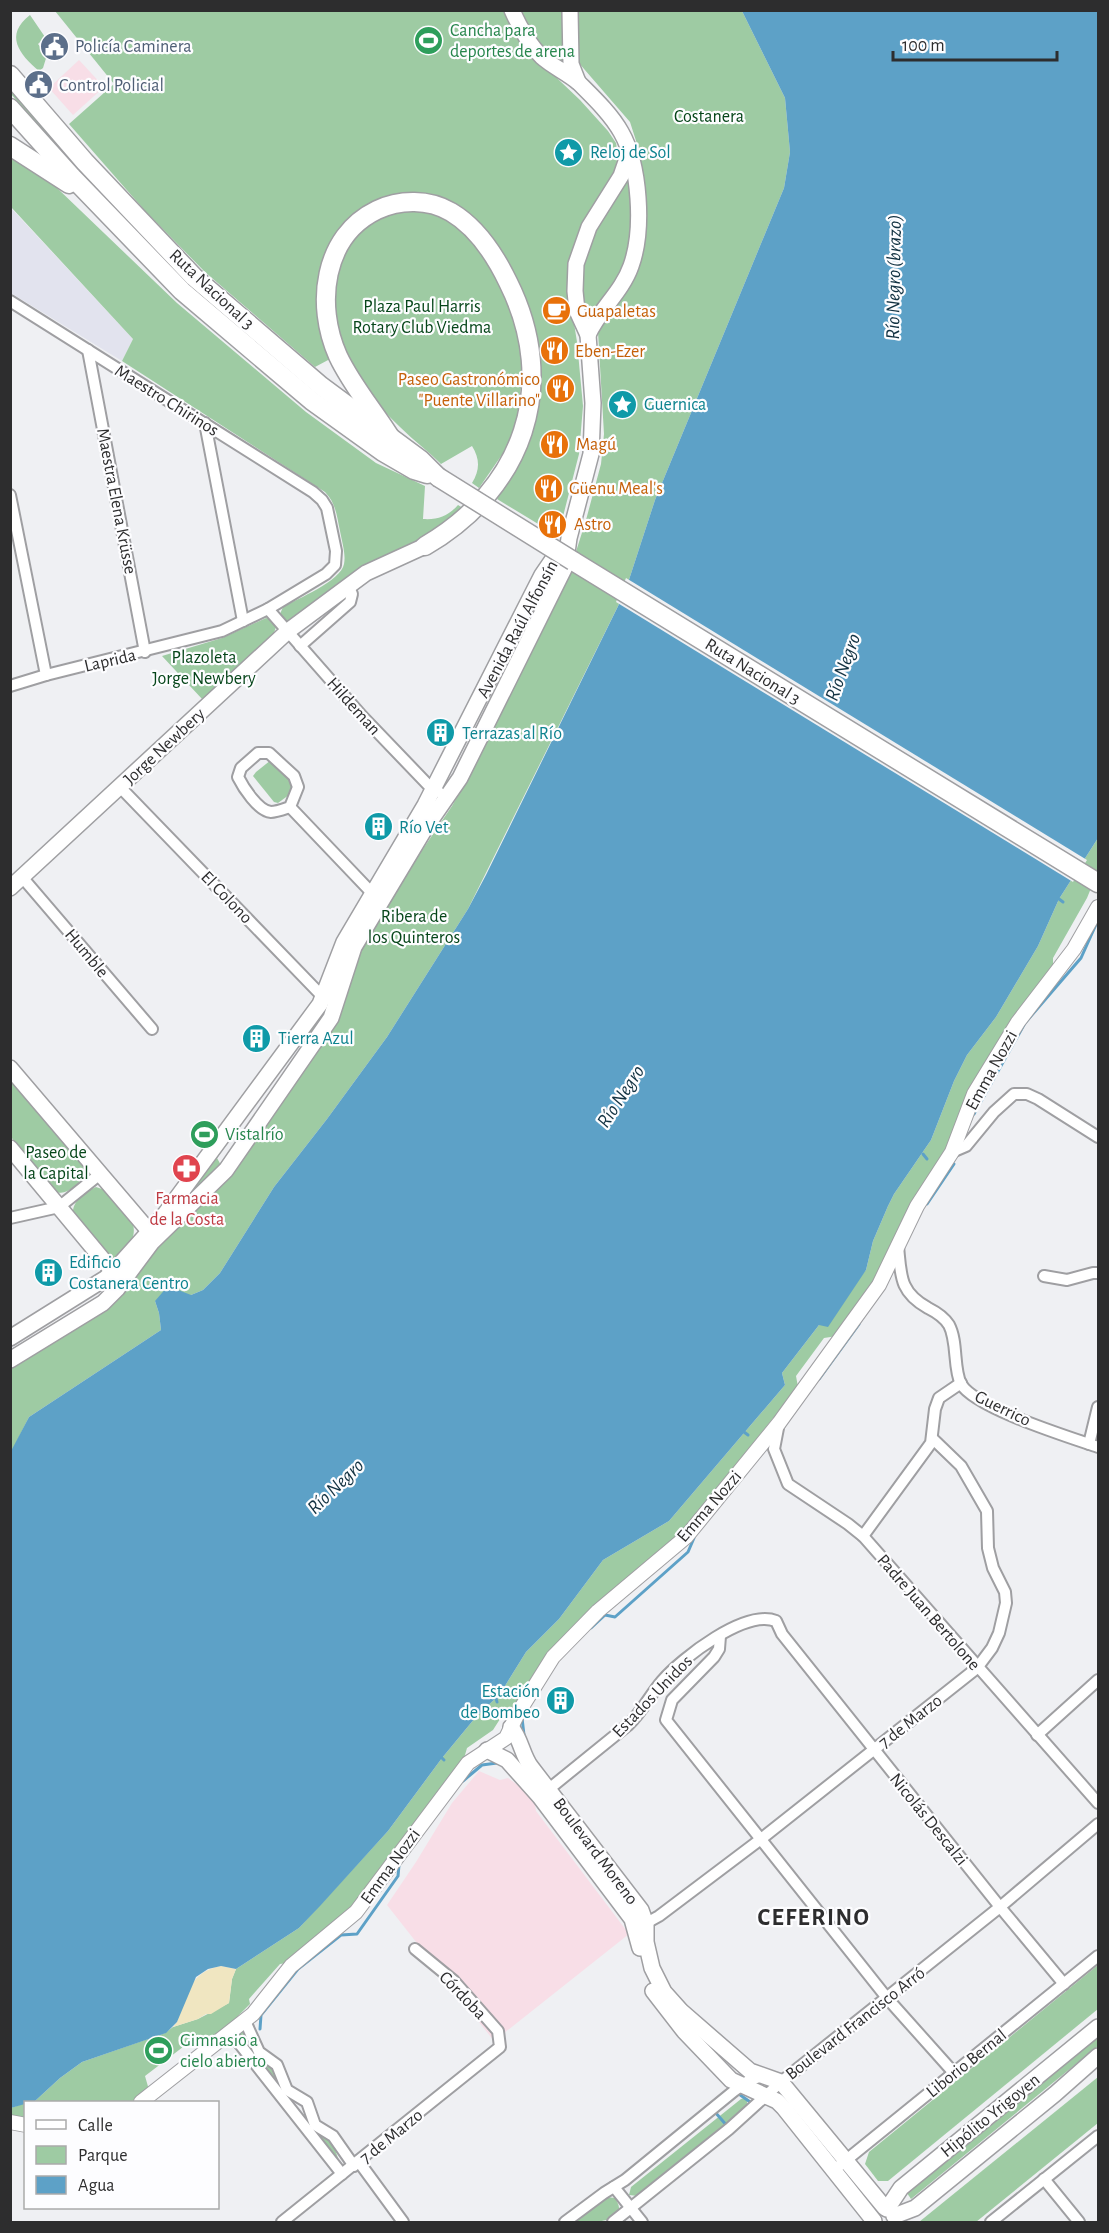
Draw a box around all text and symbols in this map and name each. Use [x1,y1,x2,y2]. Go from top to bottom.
place label: Cancha para deportes de arena [450,22,575,61]
sports icon: Cancha para deportes de arena [413,24,445,56]
scale bar [893,24,1056,62]
public building icon: Policía Caminera [38,30,70,62]
text: 100 m [902,37,945,55]
place label: Policía Caminera [75,38,192,56]
public building icon: Control Policial [22,69,54,101]
place label: Control Policial [59,77,164,95]
park label: Costanera [674,108,744,126]
place icon: Reloj de Sol [553,136,585,168]
place label: Reloj de Sol [590,144,671,162]
water label: Río Negro (brazo) [883,214,905,340]
street label: Ruta Nacional 3 [166,246,257,333]
cafe icon: Guapaletas [540,295,572,327]
park label: Plaza Paul Harris Rotary Club Viedma [353,298,491,337]
place label: Guapaletas [577,303,656,321]
restaurant icon: Eben-Ezer [538,335,570,367]
place label: Eben-Ezer [575,343,645,361]
street label: Maestro Chirinos [111,362,222,440]
place label: Paseo Gastronómico "Puente Villarino" [398,371,540,410]
restaurant icon: Paseo Gastronómico "Puente Villarino" [545,373,577,405]
place icon: Guernica [607,388,639,420]
place label: Guernica [644,396,706,414]
street label: Maestra Elena Krüsse [93,427,139,576]
restaurant icon: Magú [539,428,571,460]
place label: Magú [576,436,616,454]
restaurant icon: Güenu Meal's [532,472,564,504]
place label: Güenu Meal's [569,480,663,498]
restaurant icon: Astro [537,508,569,540]
place label: Astro [574,516,612,534]
street label: Avenida Raúl Alfonsín [474,558,562,701]
water label: Río Negro [822,631,864,704]
street label: Ruta Nacional 3 [702,635,803,708]
street label: Laprida [83,646,138,676]
park label: Plazoleta Jorge Newbery [152,649,256,688]
street label: Hildeman [323,674,384,739]
street label: Jorge Newbery [121,705,209,789]
building icon: Terrazas al Río [425,717,457,749]
place label: Terrazas al Río [462,725,562,743]
building icon: Río Vet [362,811,394,843]
place label: Río Vet [399,819,449,837]
street label: El Colono [197,868,255,927]
park label: Ribera de los Quinteros [368,908,460,947]
street label: Humble [61,926,112,981]
building icon: Tierra Azul [241,1022,273,1054]
street label: Emma Nozzi [963,1028,1021,1113]
place label: Tierra Azul [278,1030,354,1048]
water label: Río Negro [593,1062,648,1131]
sports icon: Vistalrío [188,1118,220,1150]
place label: Vistalrío [225,1126,284,1144]
park label: Paseo de la Capital [23,1144,89,1183]
pharmacy icon: Farmacia de la Costa [171,1153,203,1185]
place label: Farmacia de la Costa [150,1190,224,1229]
place label: Edificio Costanera Centro [69,1254,189,1293]
building icon: Edificio Costanera Centro [32,1256,64,1288]
street label: Guerrico [972,1388,1033,1430]
water label: Río Negro [304,1455,368,1518]
street label: Emma Nozzi [674,1467,745,1546]
street label: Padre Juan Bertolone [873,1551,983,1674]
street label: Estados Unidos [609,1652,696,1741]
place label: Estación de Bombeo [460,1683,540,1722]
building icon: Estación de Bombeo [545,1685,577,1717]
street label: 7 de Marzo [876,1691,946,1752]
street label: Nicolás Descalzi [886,1770,971,1869]
street label: Boulevard Moreno [549,1795,641,1908]
street label: Emma Nozzi [358,1826,424,1908]
district label: CEFERINO [758,1906,870,1930]
street label: Boulevard Francisco Arró [783,1964,929,2084]
street label: Córdoba [435,1968,489,2023]
street label: Liborio Bernal [923,2026,1010,2101]
place label: Gimnasio a cielo abierto [180,2032,266,2071]
sports icon: Gimnasio a cielo abierto [143,2034,175,2066]
street label: Hipólito Yrigoyen [938,2070,1044,2161]
legend [24,2101,219,2209]
street label: 7 de Marzo [357,2106,427,2167]
text: Calle [78,2117,113,2135]
text: Parque [78,2147,127,2165]
text: Agua [78,2177,115,2195]

